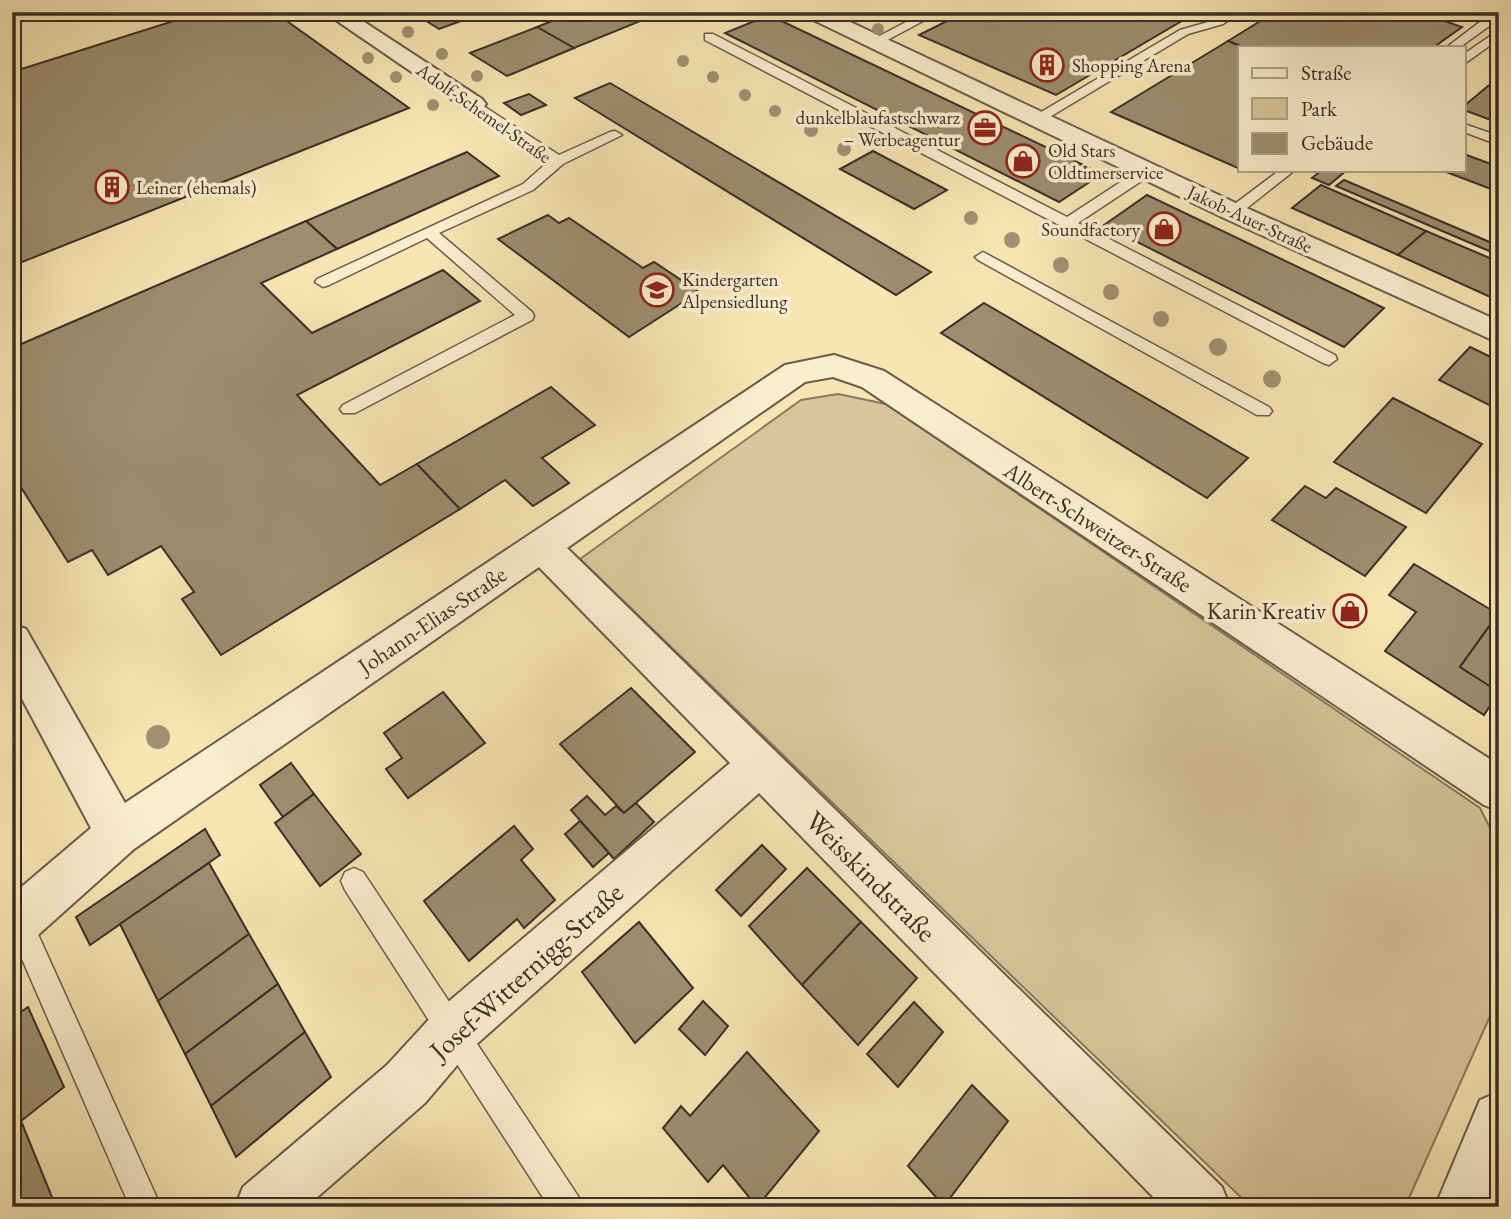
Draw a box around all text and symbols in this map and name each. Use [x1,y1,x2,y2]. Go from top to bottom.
building icon: Shopping Arena [1028,46,1066,84]
legend [1238,46,1466,172]
place label: Shopping Arena [1072,53,1191,78]
street label: Adolf-Schemel-Straße [411,57,556,169]
text: Straße [1301,59,1352,86]
text: Park [1301,95,1338,122]
place label: dunkelblaufastschwarz – Werbeagentur [796,105,961,152]
office icon: dunkelblaufastschwarz – Werbeagentur [966,109,1004,147]
text: Gebäude [1301,129,1373,156]
place label: Old Stars Oldtimerservice [1048,138,1163,185]
shop icon: Old Stars Oldtimerservice [1004,142,1042,180]
building icon: Leiner (ehemals) [93,168,131,206]
place label: Leiner (ehemals) [136,175,256,200]
street label: Jakob-Auer-Straße [1182,178,1317,259]
shop icon: Soundfactory [1145,210,1183,248]
place label: Soundfactory [1041,217,1141,242]
place label: Kindergarten Alpensiedlung [681,267,788,314]
school or university icon: Kindergarten Alpensiedlung [638,271,676,309]
street label: Albert-Schweitzer-Straße [997,454,1198,599]
street label: Johann-Elias-Straße [350,559,512,682]
shop icon: Karin Kreativ [1331,592,1369,630]
place label: Karin Kreativ [1207,596,1327,626]
street label: Weisskindstraße [798,803,944,949]
street label: Josef-Witternigg-Straße [420,874,631,1069]

